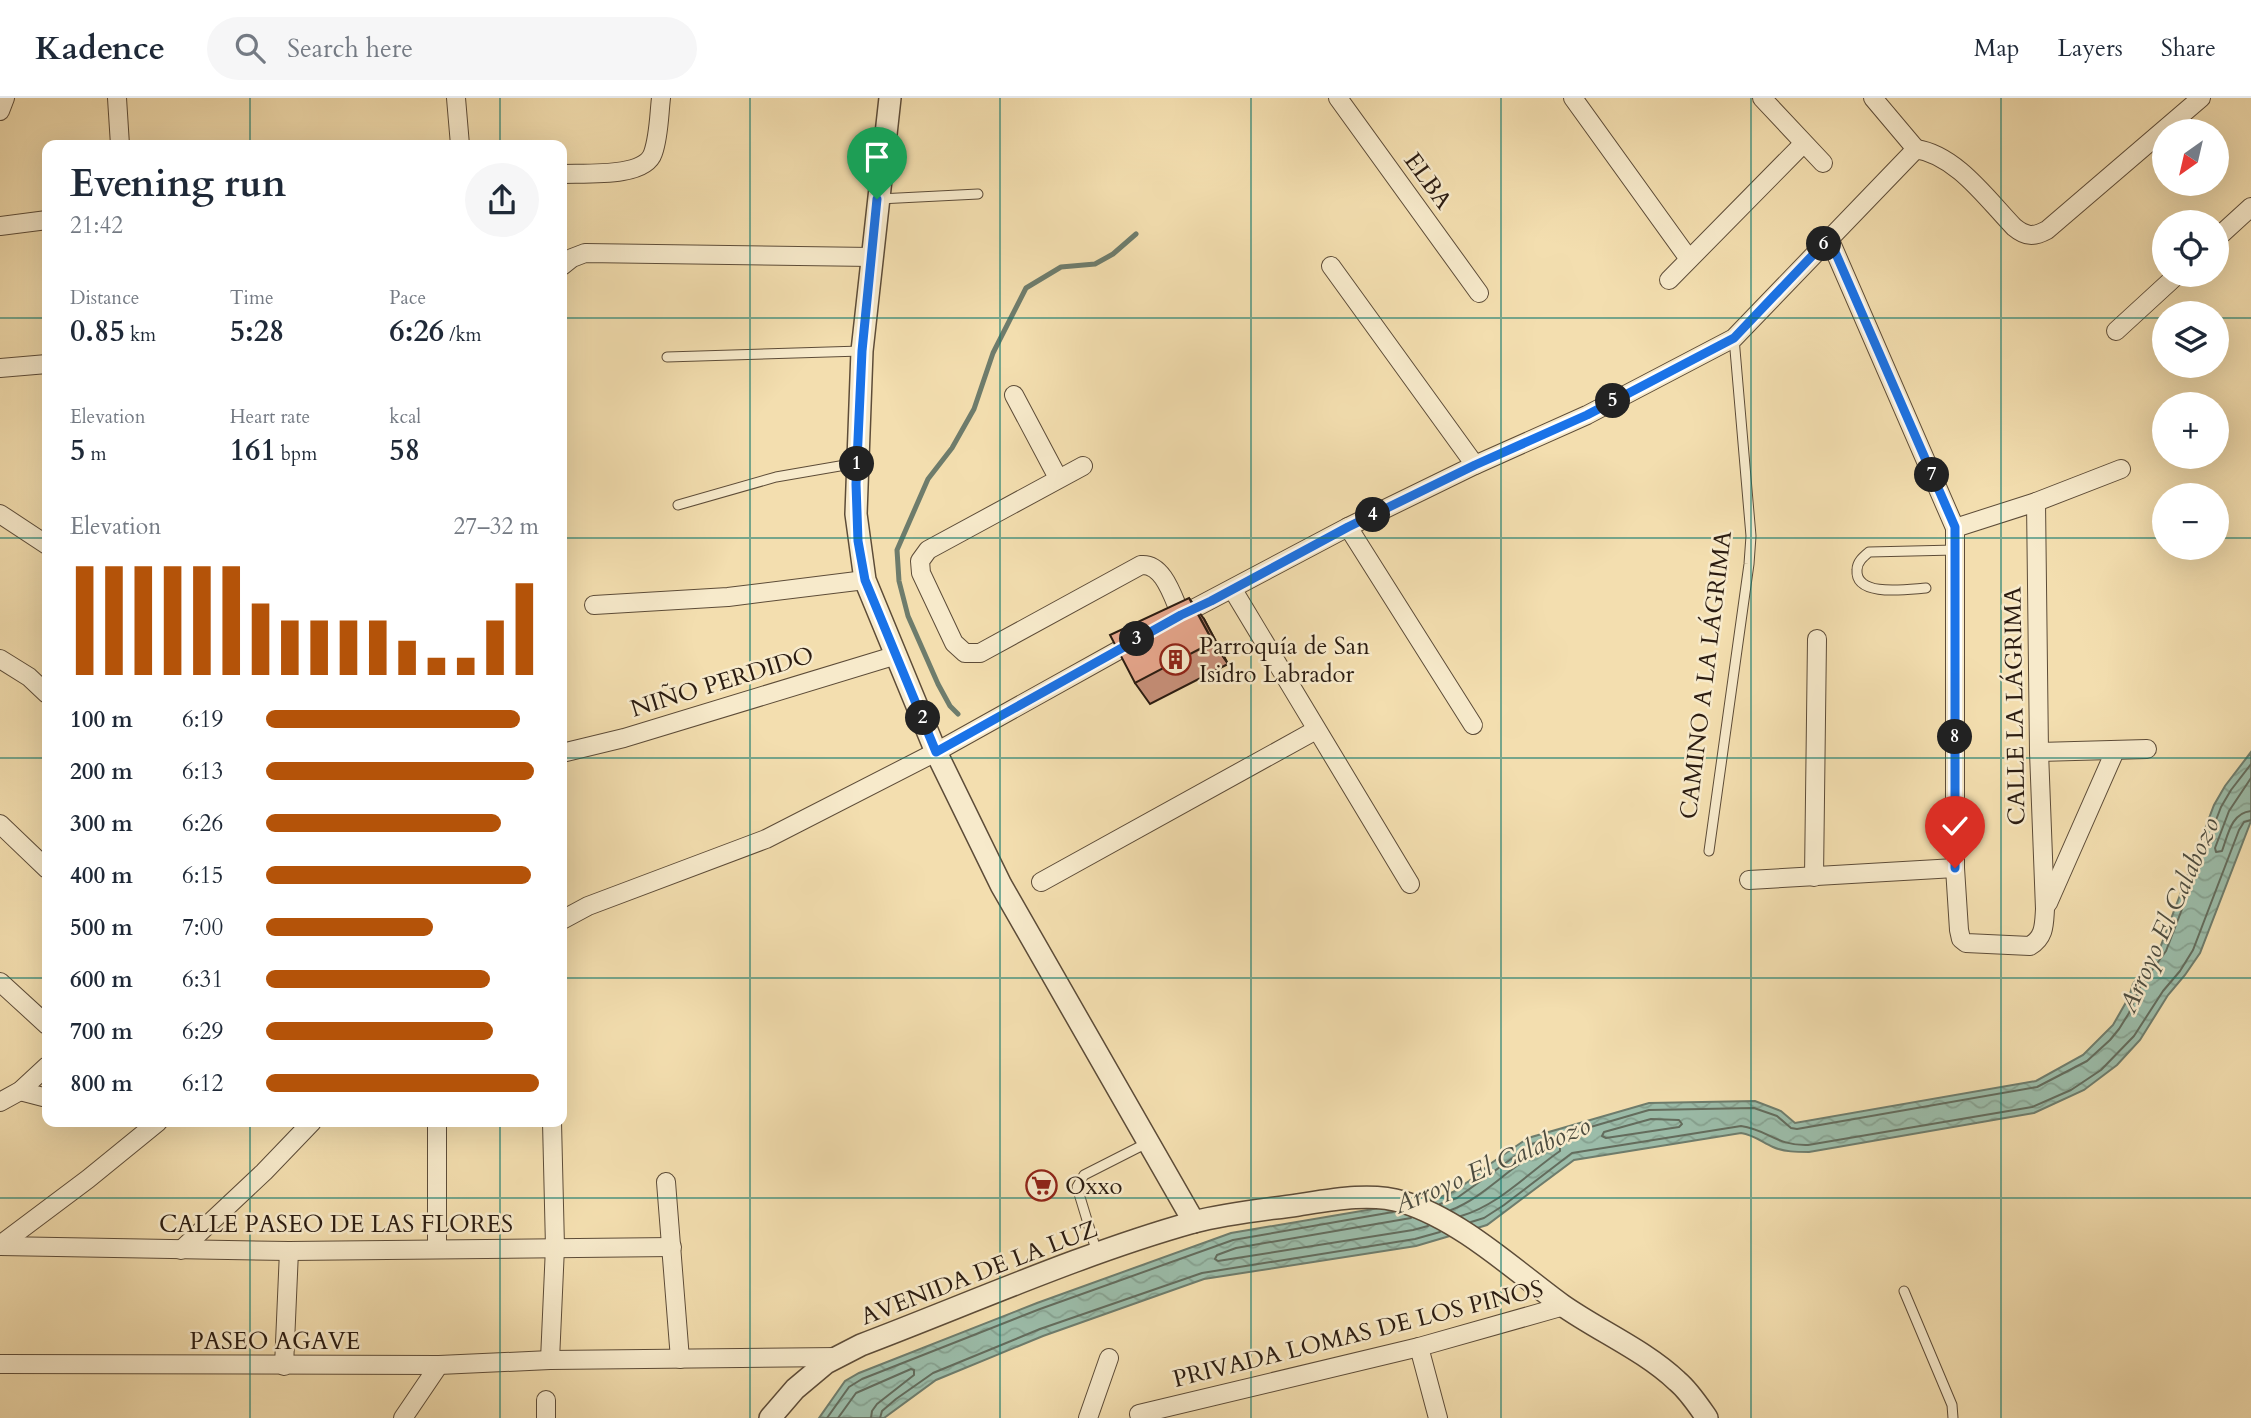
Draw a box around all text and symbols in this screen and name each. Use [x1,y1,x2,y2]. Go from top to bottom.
search box [207,17,697,80]
text: Kadence [35,26,165,71]
icon: search [231,29,269,67]
text: Search here [287,31,413,66]
text: Map [1974,32,2020,65]
text: Layers [2058,32,2123,65]
text: Share [2161,32,2216,65]
north arrow [2152,119,2230,196]
map controls [2152,119,2229,560]
pin [847,127,907,199]
icon: arrive [858,138,896,176]
street label: ELBA [1396,146,1460,217]
text: Evening run [70,158,286,210]
button: share [465,163,539,237]
text: 21:42 [70,210,123,241]
button: locate [2152,210,2229,287]
pin: 6 [1806,226,1842,262]
text: 6 [1819,230,1828,256]
text: Distance [70,285,139,311]
text: Time [230,285,274,311]
text: Pace [389,285,426,311]
button: layers [2152,301,2229,378]
text: 0.85 [70,311,125,352]
text: 5:28 [230,311,284,352]
text: 6:26 [389,311,444,352]
text: km [125,322,156,348]
text: /km [444,322,482,348]
pin: 5 [1596,384,1630,418]
text: 5 [1608,387,1617,413]
button: + [2152,392,2229,469]
text: Elevation [70,404,145,430]
text: Heart rate [230,404,310,430]
text: kcal [389,404,421,430]
text: 5 [70,430,85,471]
text: 161 [230,430,276,471]
text: 58 [389,430,420,471]
text: m [85,441,107,467]
text: bpm [276,441,317,467]
pin: 1 [840,446,874,482]
text: 1 [852,450,861,476]
pin: 7 [1914,458,1950,492]
text: 7 [1927,461,1936,487]
button: − [2152,483,2229,560]
pin: 4 [1356,498,1390,532]
text: 4 [1368,501,1377,527]
text: Elevation [70,511,161,542]
text: 27–32 m [454,511,539,542]
street label: CAMINO A LA LÁGRIMA [1672,528,1740,821]
street label: CALLE LA LÁGRIMA [1996,585,2034,826]
pin: 3 [1120,622,1154,656]
text: 3 [1132,625,1141,651]
place label: Parroquía de San Isidro Labrador [1199,630,1370,691]
street label: NIÑO PERDIDO [626,638,818,726]
building icon: Parroquía de San Isidro Labrador [1159,643,1193,677]
pin: 2 [906,700,940,736]
text: 100 m [70,704,133,735]
text: 6:19 [182,704,223,735]
text: 2 [918,704,927,730]
pin: 8 [1938,720,1972,754]
text: 8 [1950,723,1959,749]
text: 200 m [70,756,133,787]
text: 6:13 [182,756,223,787]
pin [1925,796,1985,868]
icon: check [1936,807,1974,845]
text: 300 m [70,808,133,839]
text: 6:26 [182,808,223,839]
water label: Arroyo El Calabozo [2110,812,2228,1019]
text: 400 m [70,860,133,891]
text: 6:15 [182,860,223,891]
text: 500 m [70,912,133,943]
text: 7:00 [182,912,223,943]
text: 600 m [70,964,133,995]
text: 6:31 [182,964,223,995]
text: 700 m [70,1016,133,1047]
text: 6:29 [182,1016,223,1047]
text: 800 m [70,1068,133,1099]
text: 6:12 [182,1068,223,1099]
water label: Arroyo El Calabozo [1387,1108,1596,1223]
supermarket icon: Oxxo [1025,1169,1059,1203]
place label: Oxxo [1065,1170,1123,1203]
street label: CALLE PASEO DE LAS FLORES [159,1208,513,1241]
street label: AVENIDA DE LA LUZ [856,1213,1102,1333]
street label: PRIVADA LOMAS DE LOS PINOS [1170,1272,1546,1396]
street label: PASEO AGAVE [190,1325,360,1358]

